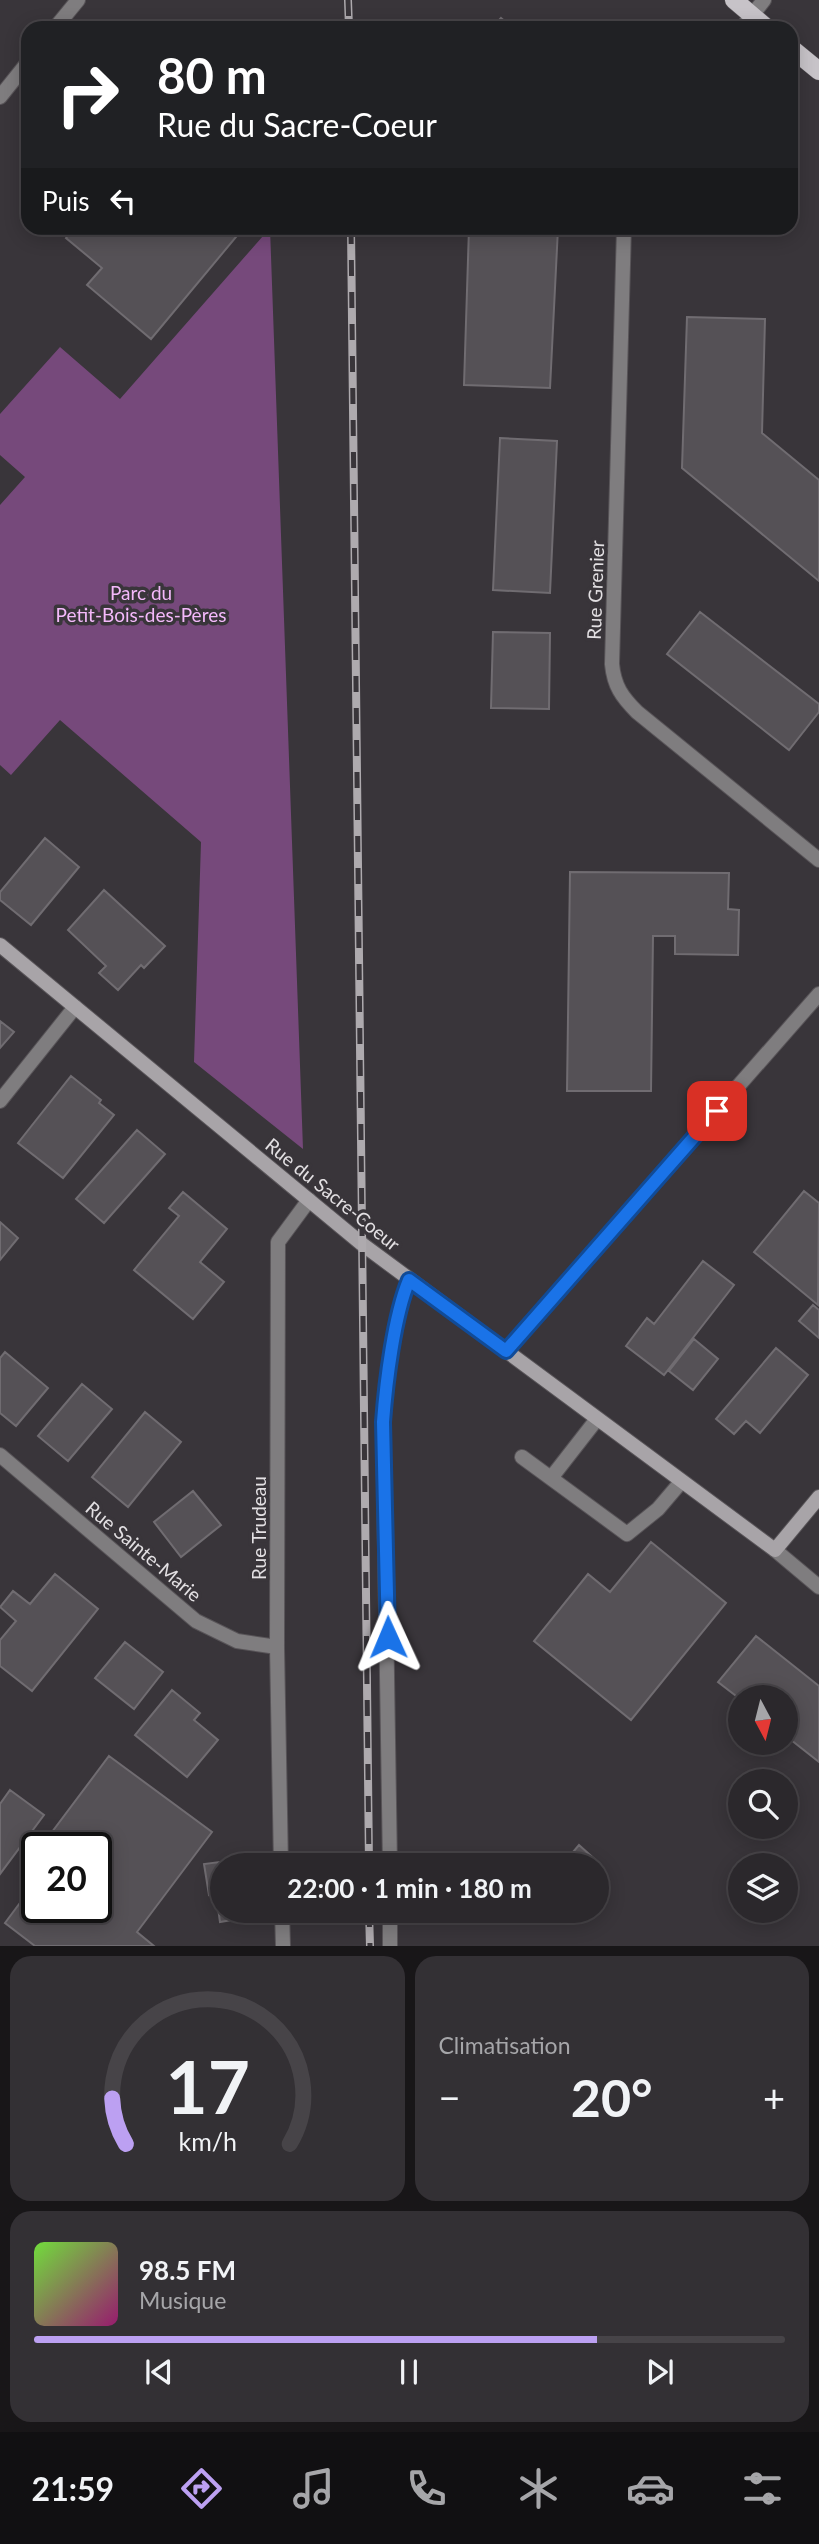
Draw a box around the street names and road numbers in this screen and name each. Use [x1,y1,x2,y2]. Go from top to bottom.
street label: Rue Grenier [582,540,608,640]
street label: Rue du Sacre-Coeur [261,1133,405,1255]
street label: Rue Trudeau [247,1476,270,1580]
street label: Rue Sainte-Marie [82,1496,206,1606]

